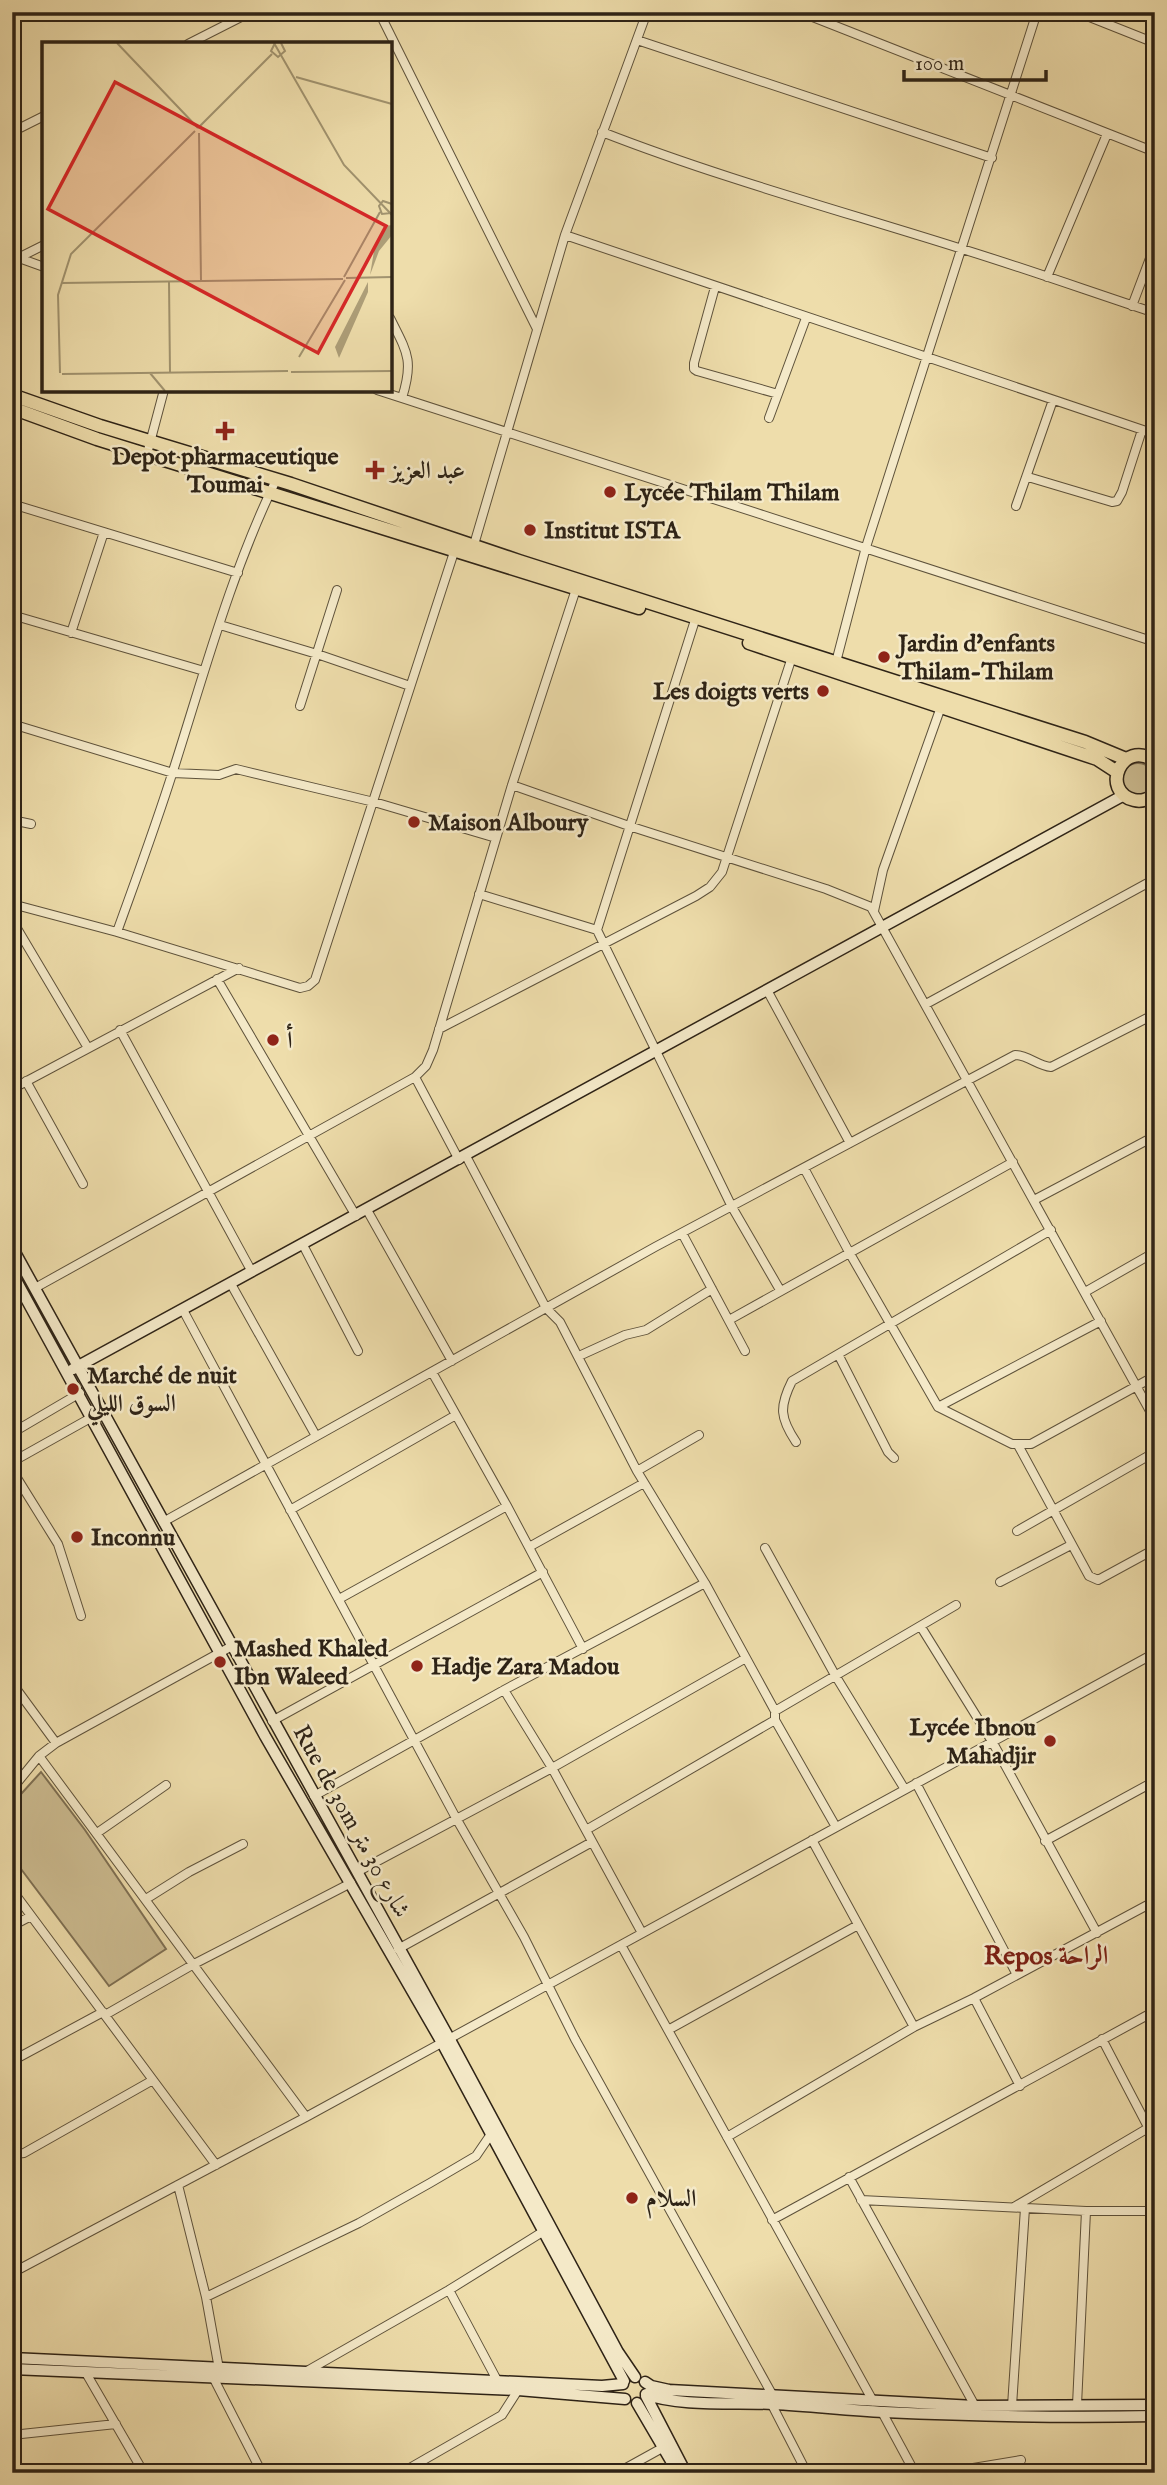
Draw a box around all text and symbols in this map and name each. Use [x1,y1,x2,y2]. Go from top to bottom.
scale bar [904,38,1046,82]
inset map [42,42,392,392]
text: 100 m [915,51,964,78]
marker: Depot pharmaceutique Toumai [217,423,233,439]
place label: Depot pharmaceutique Toumai [111,442,339,501]
place label: عبد العزيز [388,456,465,487]
marker: عبد العزيز [365,460,385,480]
place label: Lycée Thilam Thilam [624,478,840,509]
marker: Lycée Thilam Thilam [602,484,618,500]
place label: Institut ISTA [544,516,682,547]
marker: Institut ISTA [522,522,538,538]
place label: Jardin d'enfants Thilam-Thilam [895,629,1056,688]
marker: Jardin d'enfants Thilam-Thilam [876,649,892,665]
place label: Les doigts verts [653,677,810,708]
marker: Les doigts verts [815,683,831,699]
place label: Maison Alboury [428,808,589,839]
marker: Maison Alboury [406,814,422,830]
place label: أ [286,1023,293,1057]
marker: أ [265,1032,281,1048]
place label: Marché de nuit السوق الليلي [86,1361,237,1426]
marker: Marché de nuit السوق الليلي [65,1381,81,1397]
place label: Inconnu [91,1523,176,1554]
marker: Inconnu [69,1529,85,1545]
place label: Mashed Khaled Ibn Waleed [234,1634,389,1693]
place label: Hadje Zara Madou [431,1652,620,1683]
marker: Mashed Khaled Ibn Waleed [212,1654,228,1670]
marker: Hadje Zara Madou [409,1658,425,1674]
place label: Lycée Ibnou Mahadjir [909,1713,1037,1772]
street label: Rue de 30m شارع 30 متر [282,1720,417,1925]
marker: Lycée Ibnou Mahadjir [1042,1733,1058,1749]
district label: Repos الراحة [984,1940,1108,1973]
place label: السلام [646,2184,696,2219]
marker: السلام [624,2190,640,2206]

